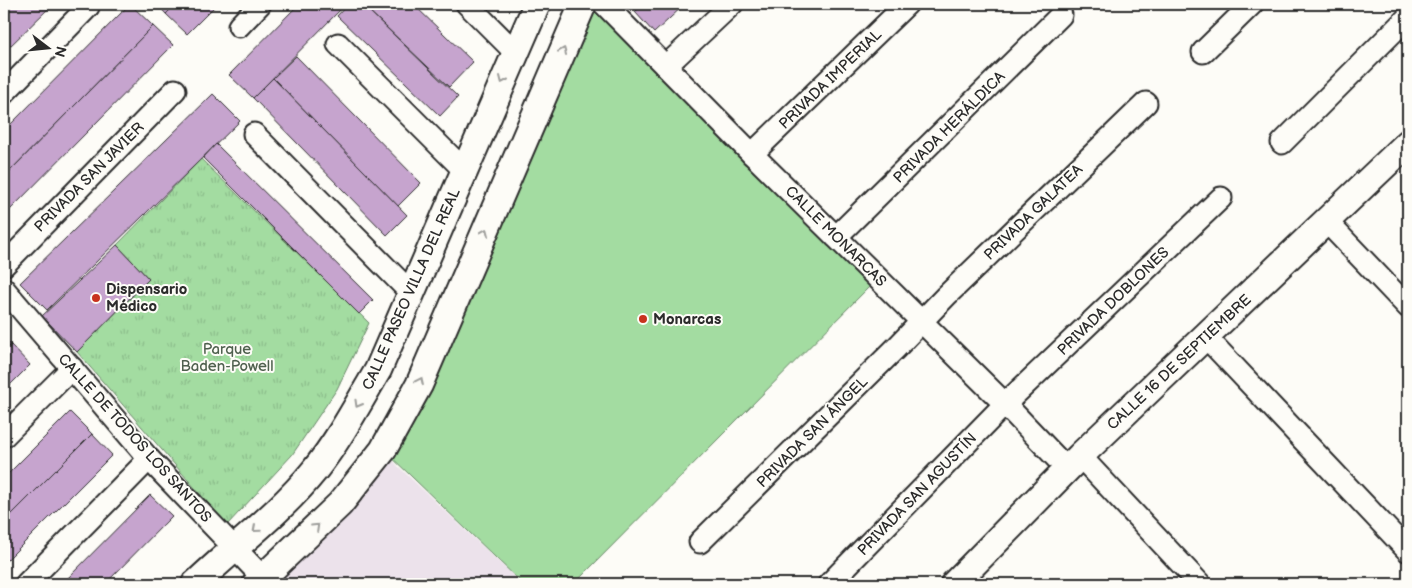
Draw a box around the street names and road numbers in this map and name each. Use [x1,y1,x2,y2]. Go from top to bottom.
street label: PRIVADA IMPERIAL [775,25,886,133]
street label: PRIVADA HERÁLDICA [889,67,1010,187]
street label: PRIVADA SAN JAVIER [30,118,149,236]
street label: PRIVADA GALATEA [980,160,1087,264]
street label: CALLE MONARCAS [781,182,890,291]
street label: CALLE PASEO VILLA DEL REAL [358,185,465,393]
street label: PRIVADA DOBLONES [1054,243,1173,360]
street label: CALLE 16 DE SEPTIEMBRE [1103,290,1255,434]
street label: CALLE DE TODOS LOS SANTOS [54,350,216,527]
street label: PRIVADA SAN ÁNGEL [753,373,872,492]
street label: PRIVADA SAN AGUSTÍN [854,429,981,560]

